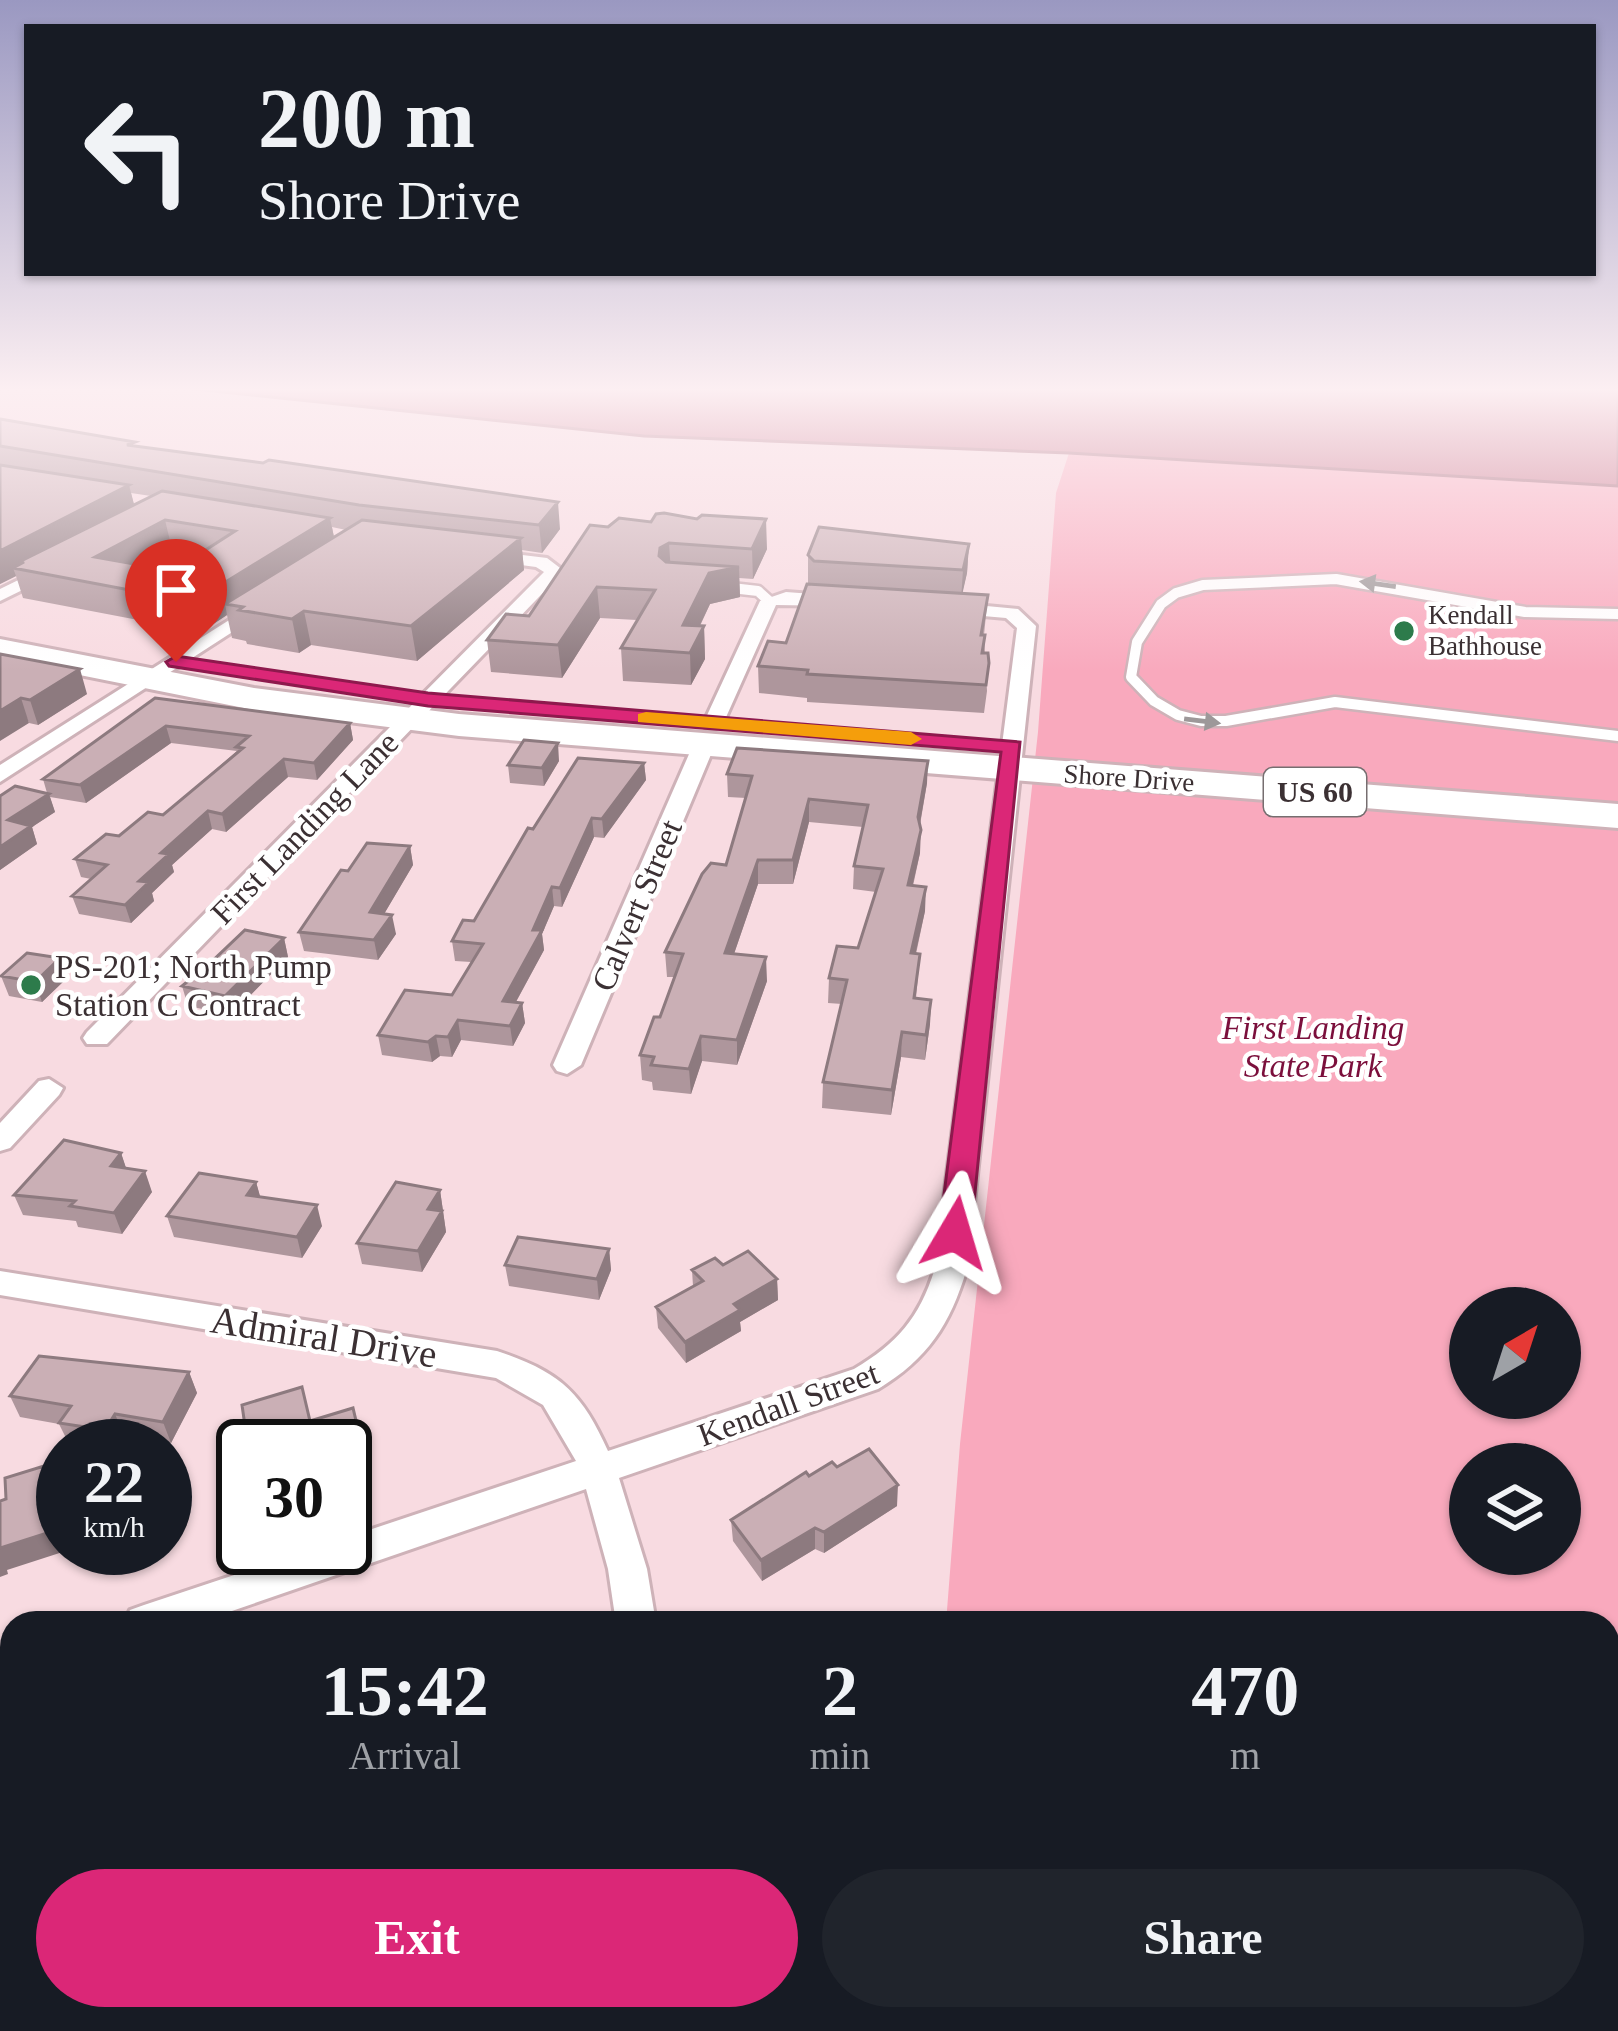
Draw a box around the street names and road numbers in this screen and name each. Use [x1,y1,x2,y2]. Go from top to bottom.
street label: First Landing Lane [204,724,406,931]
street label: Shore Drive [1063,758,1196,798]
road number: US 60 [1264,768,1366,816]
street label: Calvert Street [585,814,689,996]
street label: Admiral Drive [208,1297,440,1376]
street label: Kendall Street [693,1355,884,1453]

